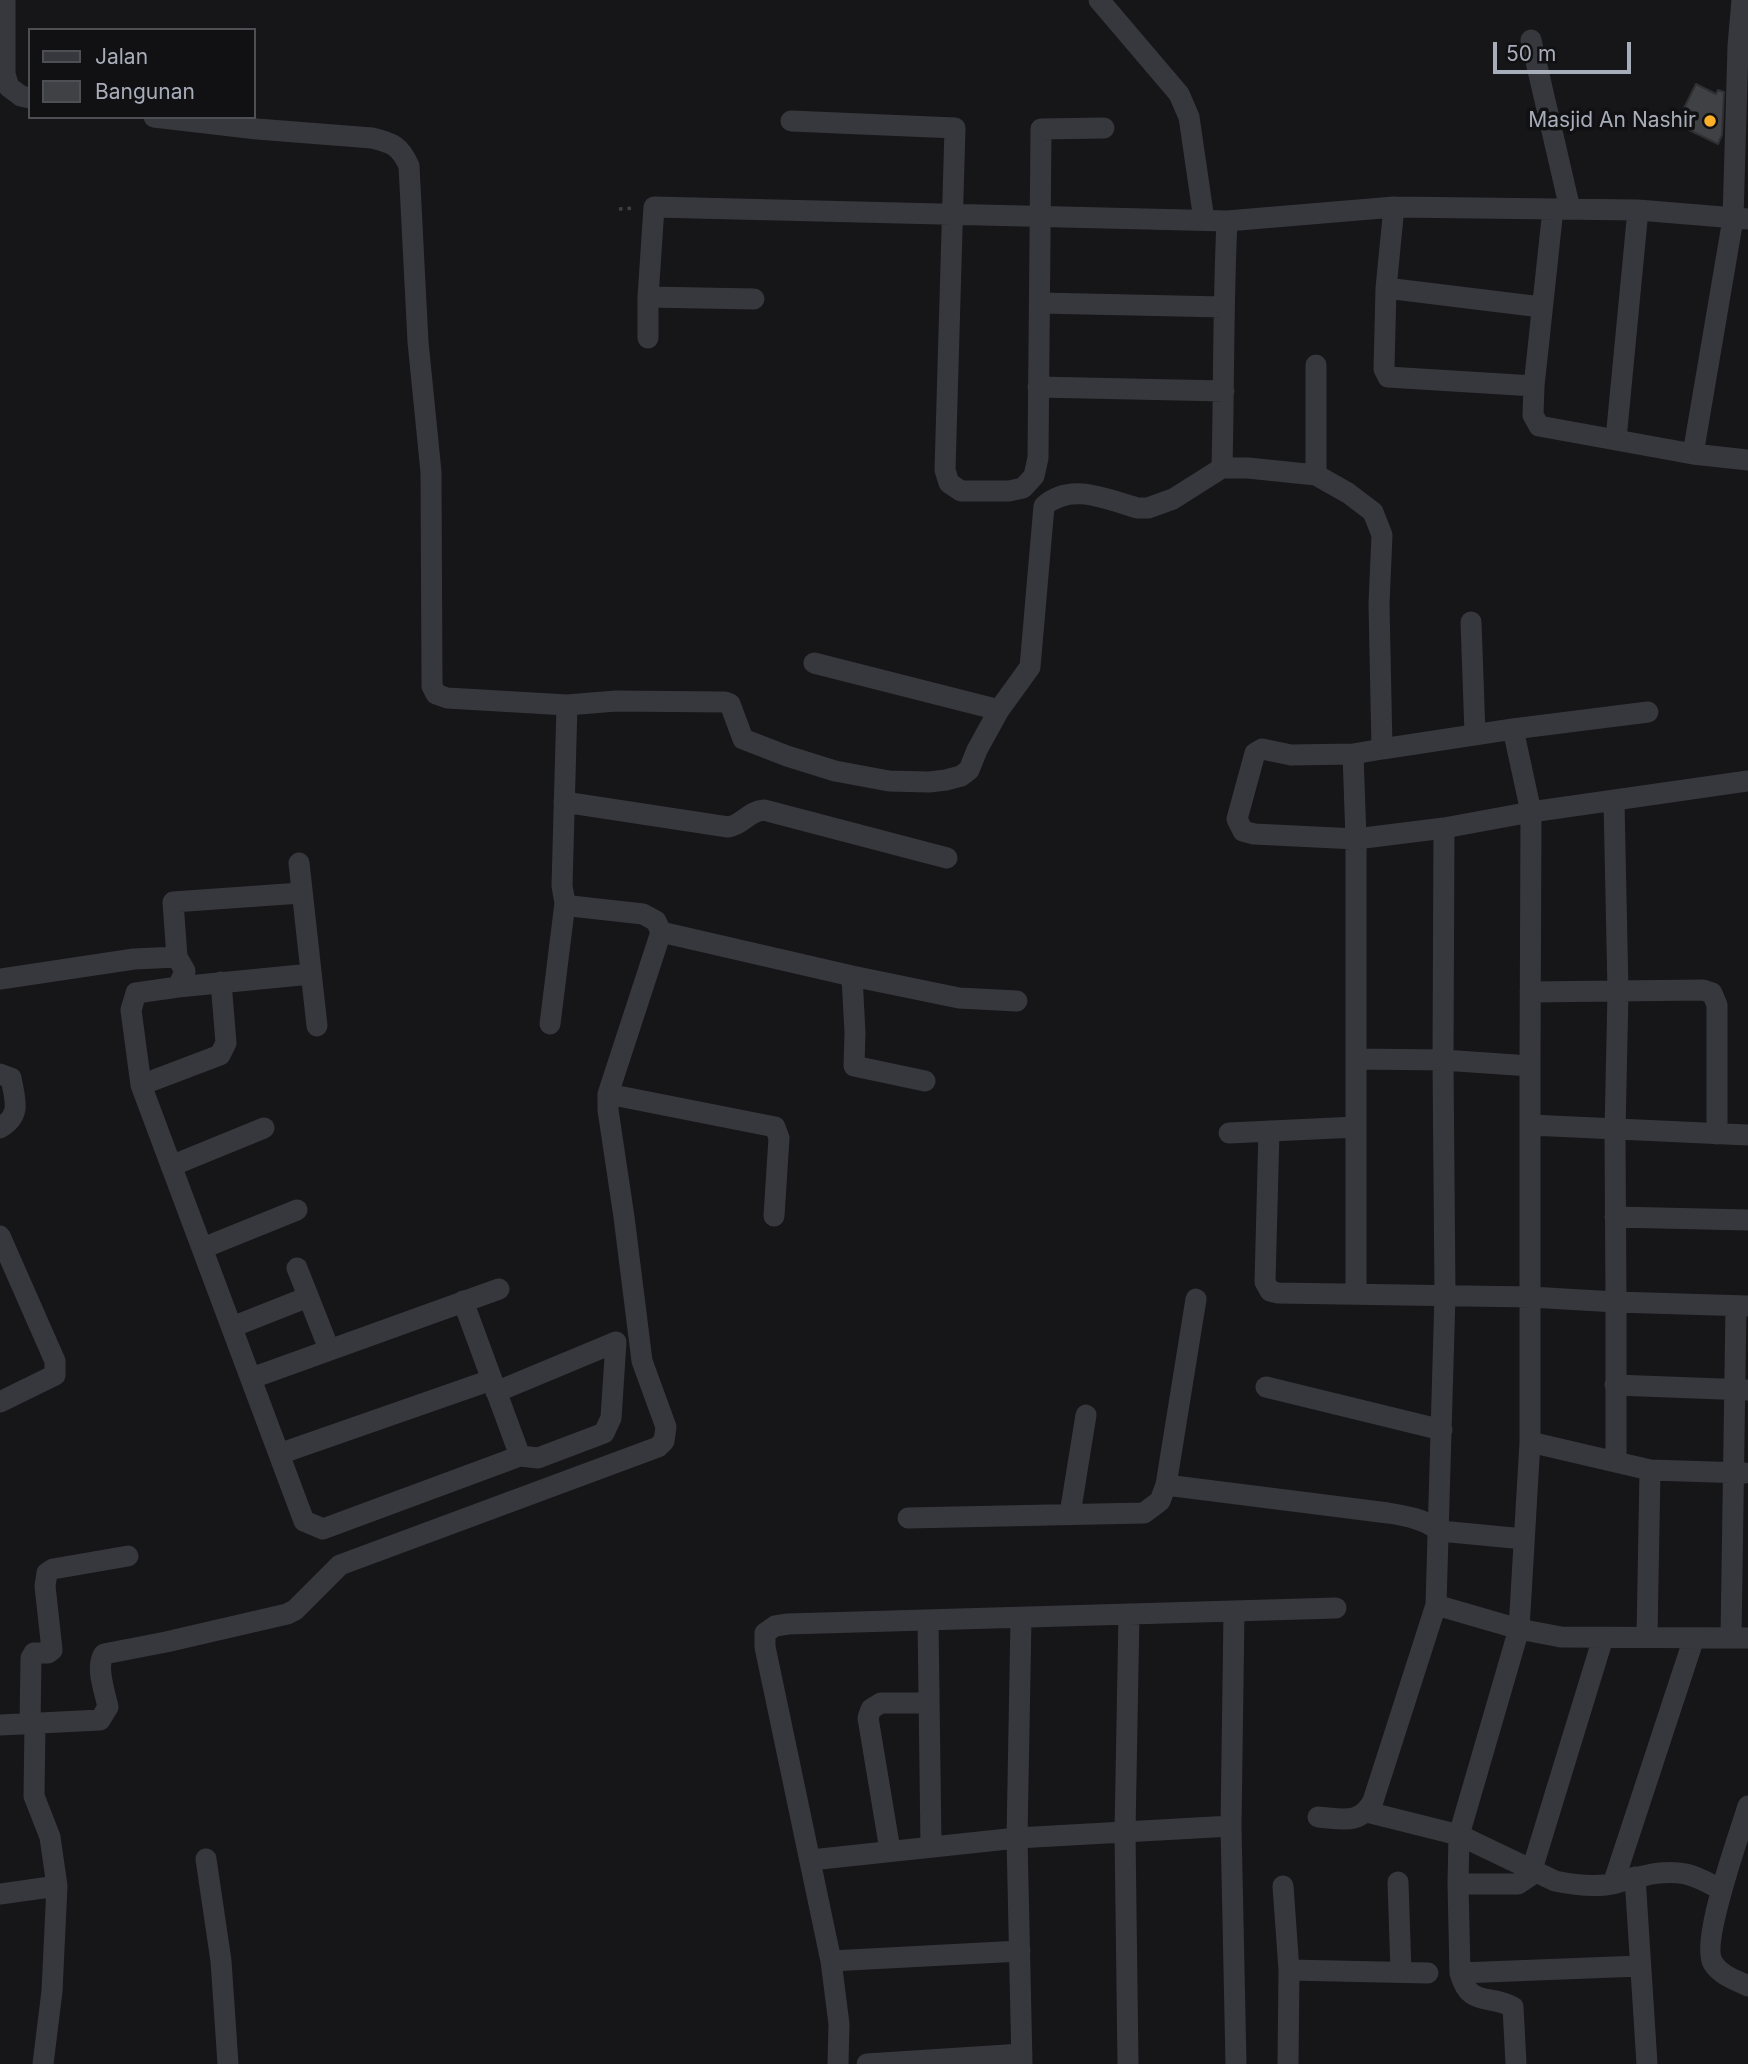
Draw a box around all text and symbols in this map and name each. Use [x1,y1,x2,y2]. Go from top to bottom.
legend [28,28,256,119]
scale bar [1496,28,1634,72]
text: 50 m [1506,41,1556,66]
text: Jalan [95,44,148,69]
text: Bangunan [95,79,195,104]
place label: Masjid An Nashir [1528,108,1696,134]
marker: Masjid An Nashir [1702,113,1718,129]

